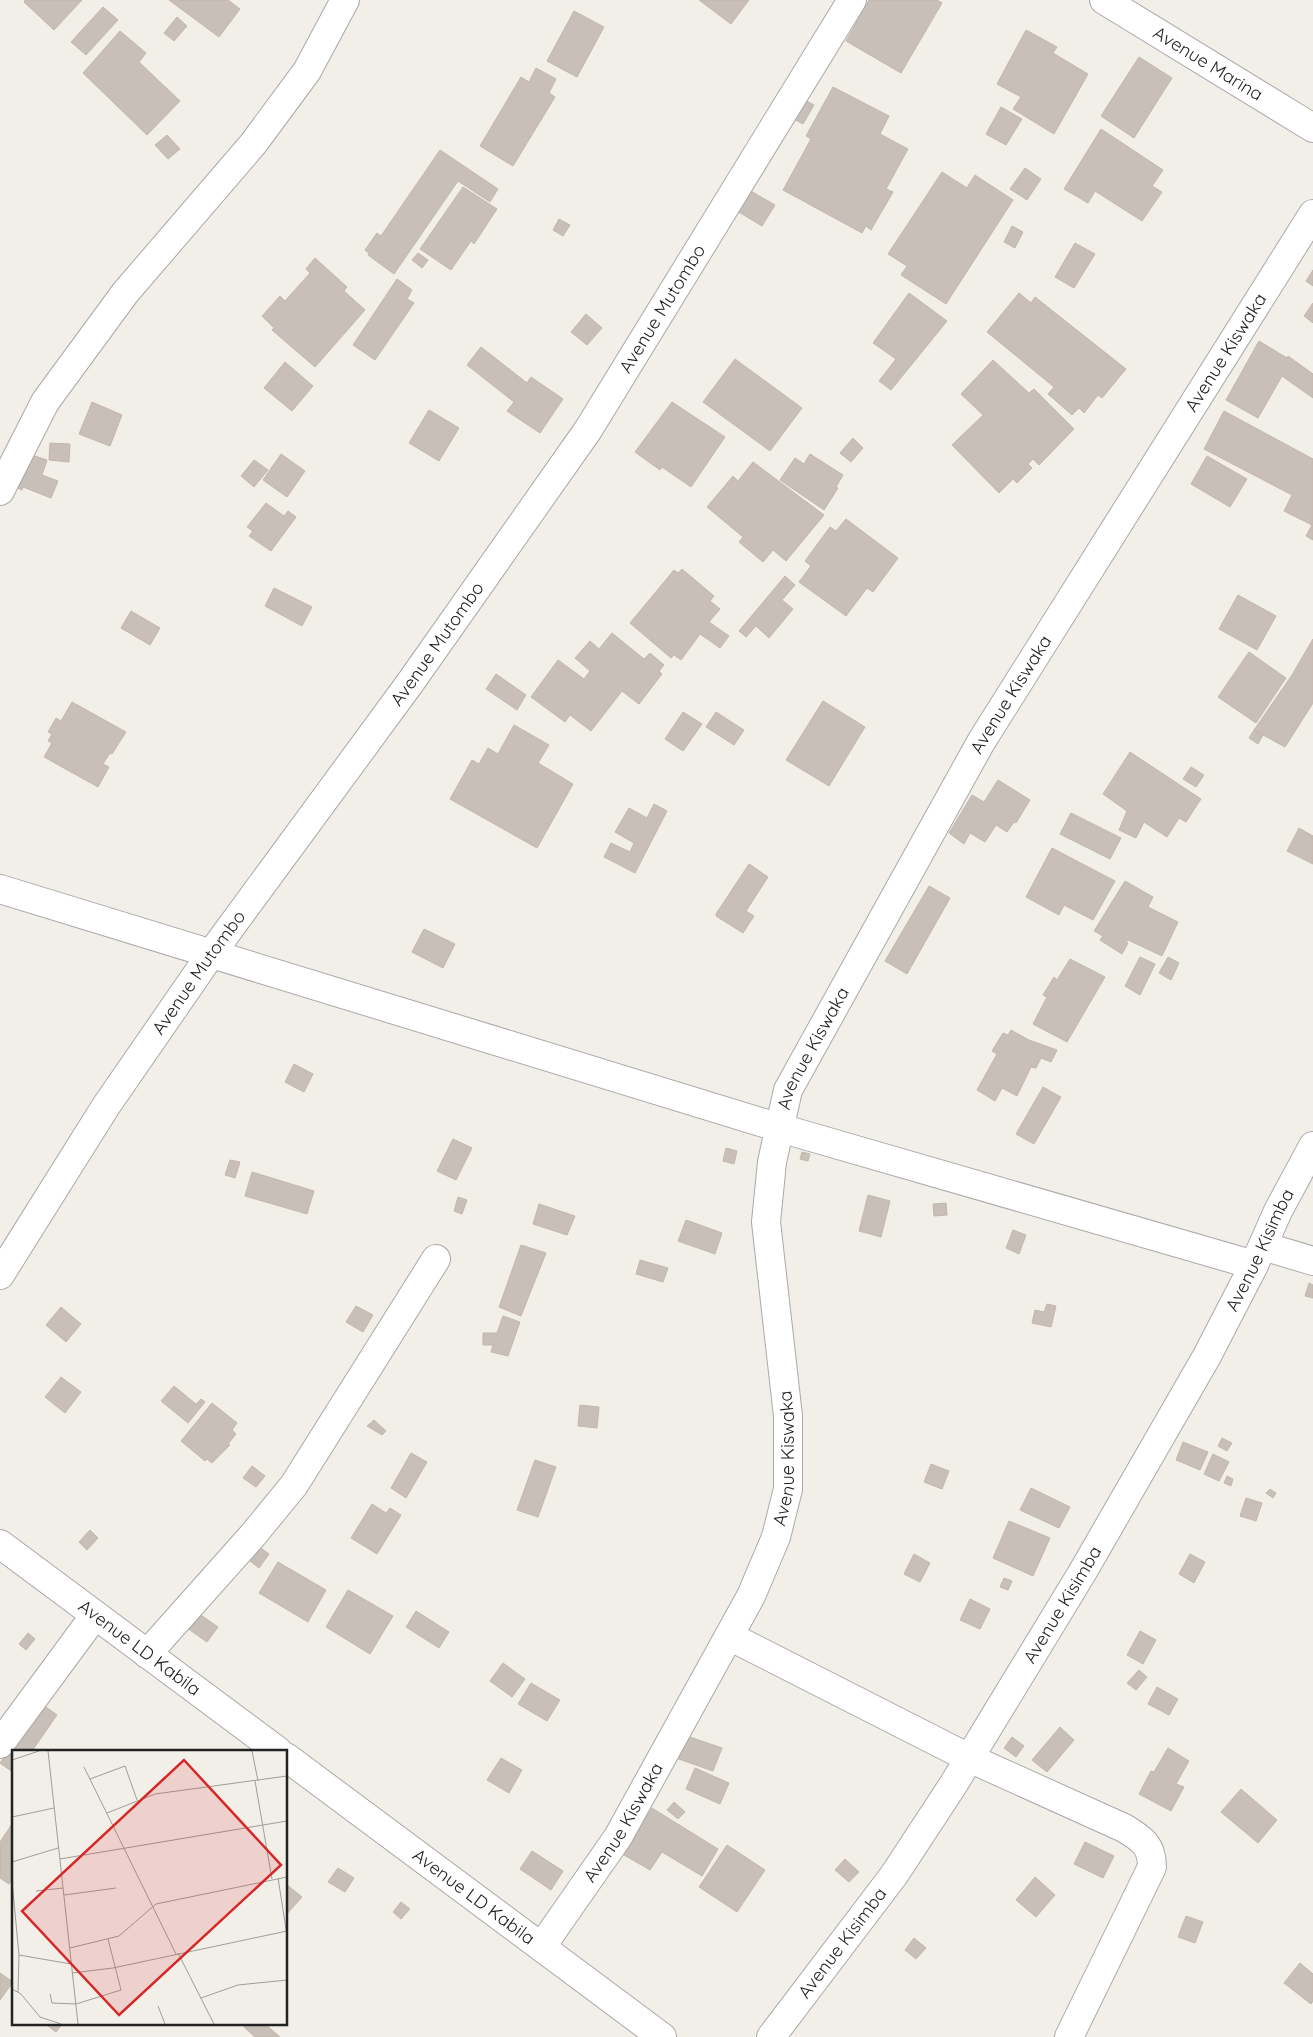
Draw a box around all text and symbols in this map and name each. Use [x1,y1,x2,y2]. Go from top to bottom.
street label: Avenue Marina [1149,21,1267,106]
street label: Avenue Mutombo [614,240,710,377]
street label: Avenue Kiswaka [1180,289,1271,416]
street label: Avenue Mutombo [385,577,489,710]
street label: Avenue Kiswaka [965,631,1056,758]
street label: Avenue Mutombo [147,906,250,1039]
street label: Avenue Kiswaka [772,983,854,1112]
street label: Avenue Kisimba [1220,1185,1299,1315]
street label: Avenue Kiswaka [767,1390,800,1528]
street label: Avenue Kisimba [1018,1542,1106,1667]
street label: Avenue LD Kabila [74,1594,206,1701]
inset map [12,1750,288,2024]
street label: Avenue Kiswaka [578,1758,668,1887]
street label: Avenue LD Kabila [408,1843,540,1949]
street label: Avenue Kisimba [793,1883,891,2003]

